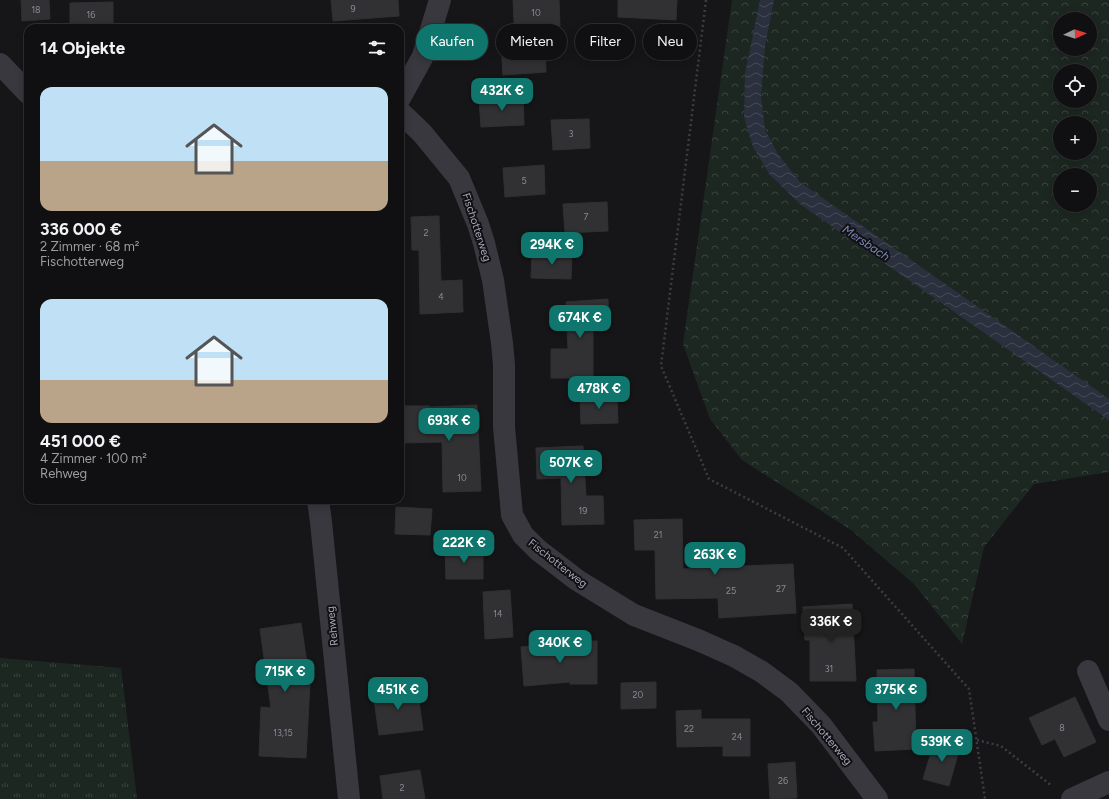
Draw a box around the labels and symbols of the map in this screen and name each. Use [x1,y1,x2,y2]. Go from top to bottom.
house number: 9 [350,3,356,14]
house number: 18 [31,4,41,15]
house number: 10 [531,7,541,18]
house number: 16 [87,9,95,20]
north arrow [1053,12,1097,56]
pin: 432K € [469,78,535,112]
house number: 3 [569,128,574,139]
house number: 5 [521,175,527,186]
street label: Fischotterweg [459,191,494,263]
house number: 7 [584,211,589,222]
water label: Mersbach [840,222,892,264]
house number: 2 [423,227,429,238]
pin: 294K € [519,232,585,266]
house number: 4 [438,291,444,302]
pin: 674K € [547,305,613,339]
pin: 478K € [566,376,632,410]
pin: 693K € [416,408,482,442]
pin: 507K € [538,450,604,484]
house number: 10 [457,472,467,483]
house number: 19 [579,505,587,516]
house number: 21 [654,529,662,540]
pin: 222K € [431,530,497,564]
street label: Fischotterweg [526,536,590,590]
pin: 263K € [682,542,748,576]
house number: 27 [776,583,786,594]
house number: 25 [726,585,736,596]
street label: Rehweg [324,605,341,646]
house number: 14 [493,608,503,619]
pin: 336K € [798,609,864,643]
pin: 340K € [527,630,593,664]
pin: 715K € [252,659,318,693]
house number: 31 [825,663,833,674]
pin: 451K € [365,677,431,711]
pin: 375K € [863,677,929,711]
house number: 20 [633,689,644,700]
street label: Fischotterweg [799,705,854,768]
house number: 8 [1059,722,1065,733]
house number: 22 [684,723,694,734]
house number: 13,15 [273,727,293,738]
pin: 539K € [909,729,975,763]
house number: 24 [732,731,743,742]
house number: 26 [778,775,788,786]
house number: 2 [399,782,405,793]

